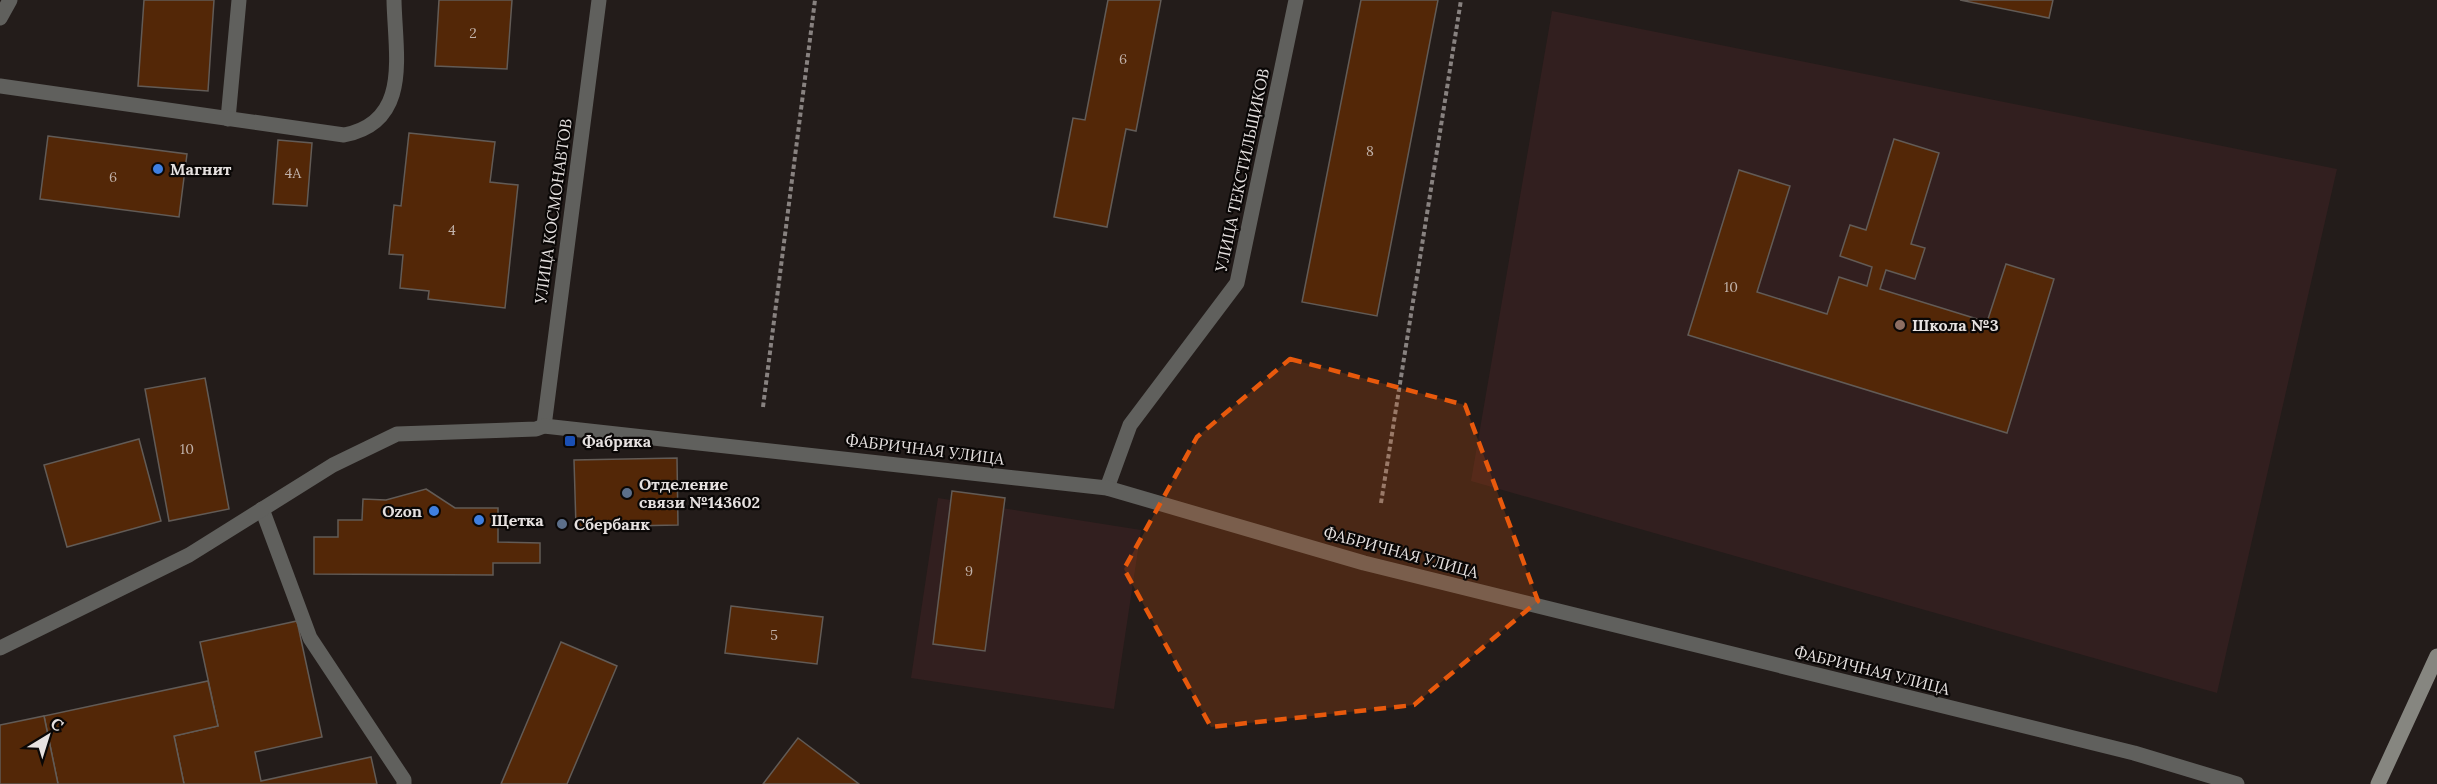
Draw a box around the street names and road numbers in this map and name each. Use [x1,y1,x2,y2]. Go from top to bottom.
street label: УЛИЦА ТЕКСТИЛЬЩИКОВ [1210,66,1273,274]
street label: УЛИЦА КОСМОНАВТОВ [530,117,576,306]
street label: ФАБРИЧНАЯ УЛИЦА [845,429,1006,469]
street label: ФАБРИЧНАЯ УЛИЦА [1321,522,1482,583]
street label: ФАБРИЧНАЯ УЛИЦА [1792,641,1953,699]

